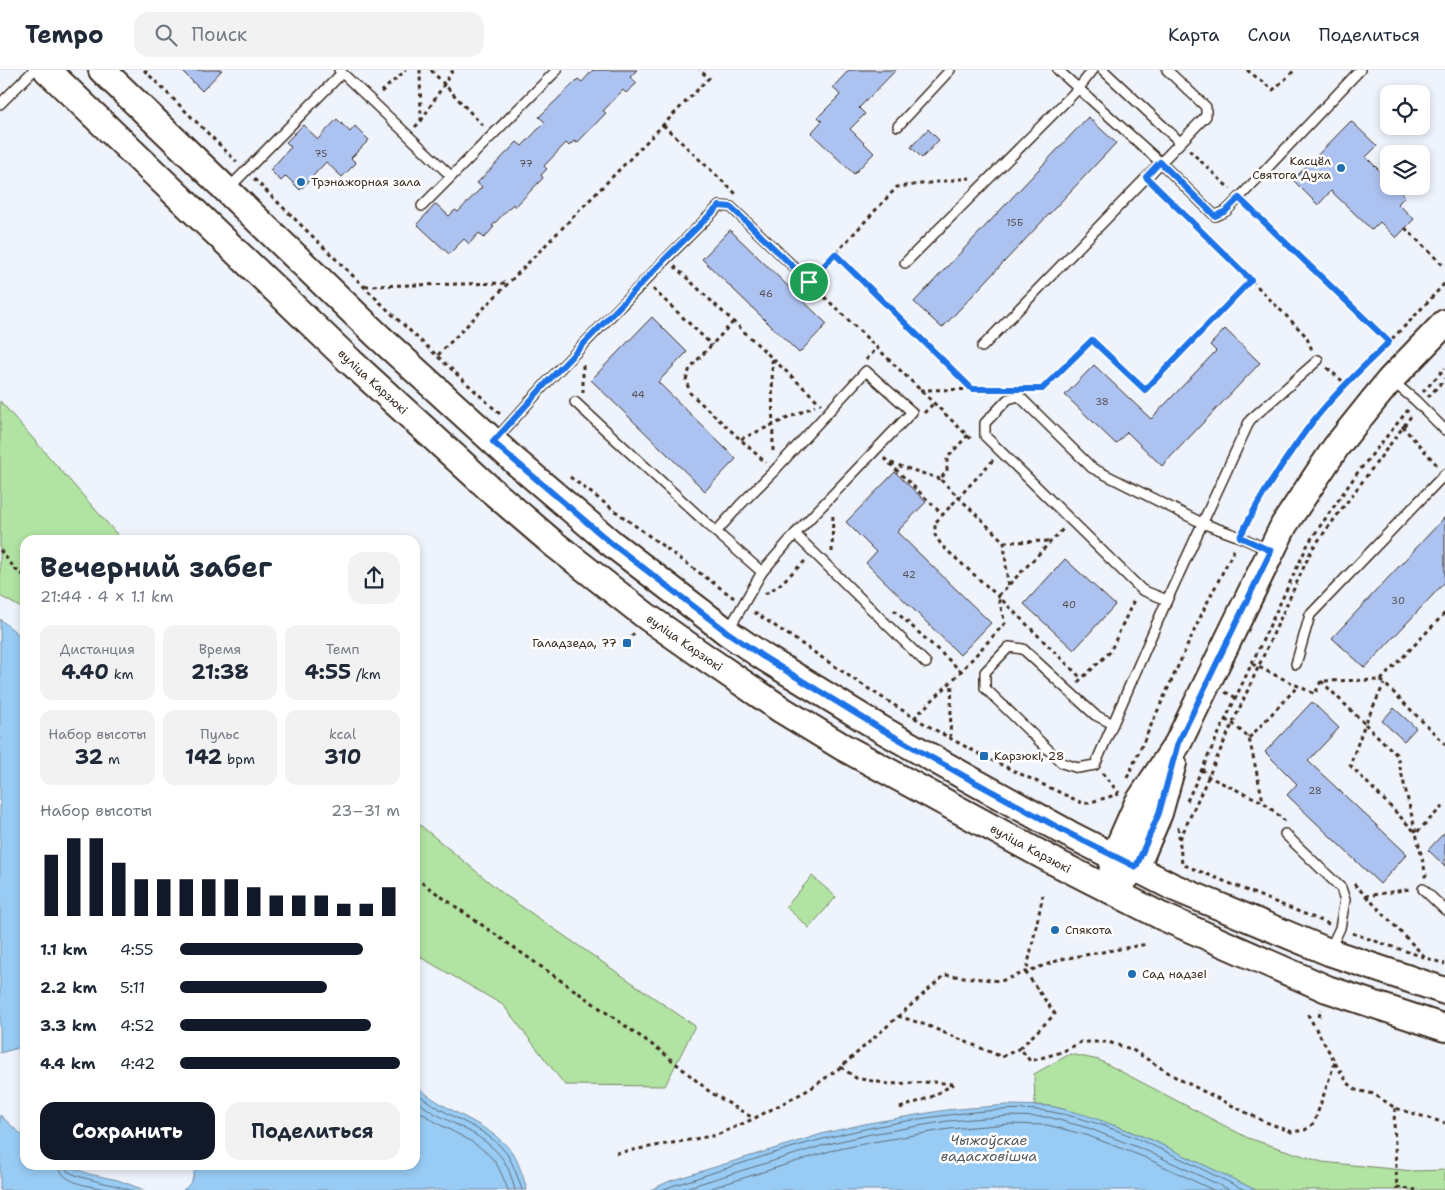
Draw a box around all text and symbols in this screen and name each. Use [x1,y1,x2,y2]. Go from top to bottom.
search box [134,12,484,57]
text: Tempo [25,19,104,51]
icon: search [152,21,180,49]
text: Поиск [192,22,247,47]
text: Карта [1168,23,1219,47]
text: Слои [1247,23,1291,47]
text: Поделиться [1319,23,1420,47]
map controls [1380,85,1430,195]
button: locate [1380,85,1430,135]
button: layers [1380,145,1430,195]
house number: 75 [315,147,327,160]
place label: Касцёл Святога Духа [1252,153,1332,183]
house number: 77 [519,157,533,170]
marker: Касцёл Святога Духа [1335,162,1347,174]
place label: Трэнажорная зала [311,174,421,190]
marker: Трэнажорная зала [295,176,307,188]
house number: 15Б [1007,216,1023,229]
pin [788,261,830,303]
icon: arrive [795,268,823,296]
house number: 46 [759,287,773,300]
street label: вуліца Карзюкі [334,346,411,418]
house number: 44 [631,388,645,401]
house number: 38 [1095,395,1109,408]
text: Вечерний забег [40,548,272,586]
button: share [348,552,400,604]
house number: 42 [902,568,916,581]
text: 21:44 · 4 × 1.1 km [40,586,174,607]
house number: 30 [1391,594,1405,607]
house number: 40 [1062,598,1076,611]
street label: вуліца Карзюкі [643,611,726,675]
place label: Галадзеда, 77 [532,635,617,651]
marker: Галадзеда, 77 [621,637,633,649]
text: Дистанция [60,640,135,658]
text: Время [199,640,241,658]
text: Темп [326,640,360,658]
text: 4.40 [61,658,109,686]
text: 21:38 [191,658,249,686]
text: 4:55 [304,658,351,686]
text: km [109,665,133,683]
text: /km [351,665,381,683]
text: Набор высоты [48,725,146,743]
text: Пульс [200,725,240,743]
text: kcal [329,725,356,743]
text: 32 [75,743,103,771]
text: 142 [185,743,222,771]
text: 310 [324,743,361,771]
place label: Карзюкі, 28 [994,748,1064,764]
text: m [103,750,120,768]
text: bpm [222,750,255,768]
marker: Карзюкі, 28 [978,750,990,762]
house number: 28 [1308,784,1322,797]
text: Набор высоты [40,800,152,821]
text: 23–31 m [331,800,400,821]
street label: вуліца Карзюкі [987,820,1074,877]
place label: Спякота [1065,922,1112,938]
marker: Спякота [1049,924,1061,936]
text: 1.1 km [40,939,87,960]
text: 4:55 [120,939,154,960]
place label: Сад надзеі [1142,966,1207,982]
marker: Сад надзеі [1126,968,1138,980]
text: 2.2 km [40,977,97,998]
text: 5:11 [120,977,145,998]
text: 3.3 km [40,1015,97,1036]
text: 4:52 [120,1015,155,1036]
text: 4.4 km [40,1053,96,1074]
text: 4:42 [120,1053,155,1074]
button: Сохранить [40,1102,215,1160]
button: Поделиться [225,1102,400,1160]
water label: Чыжоўскае вадасховішча [941,1131,1037,1165]

